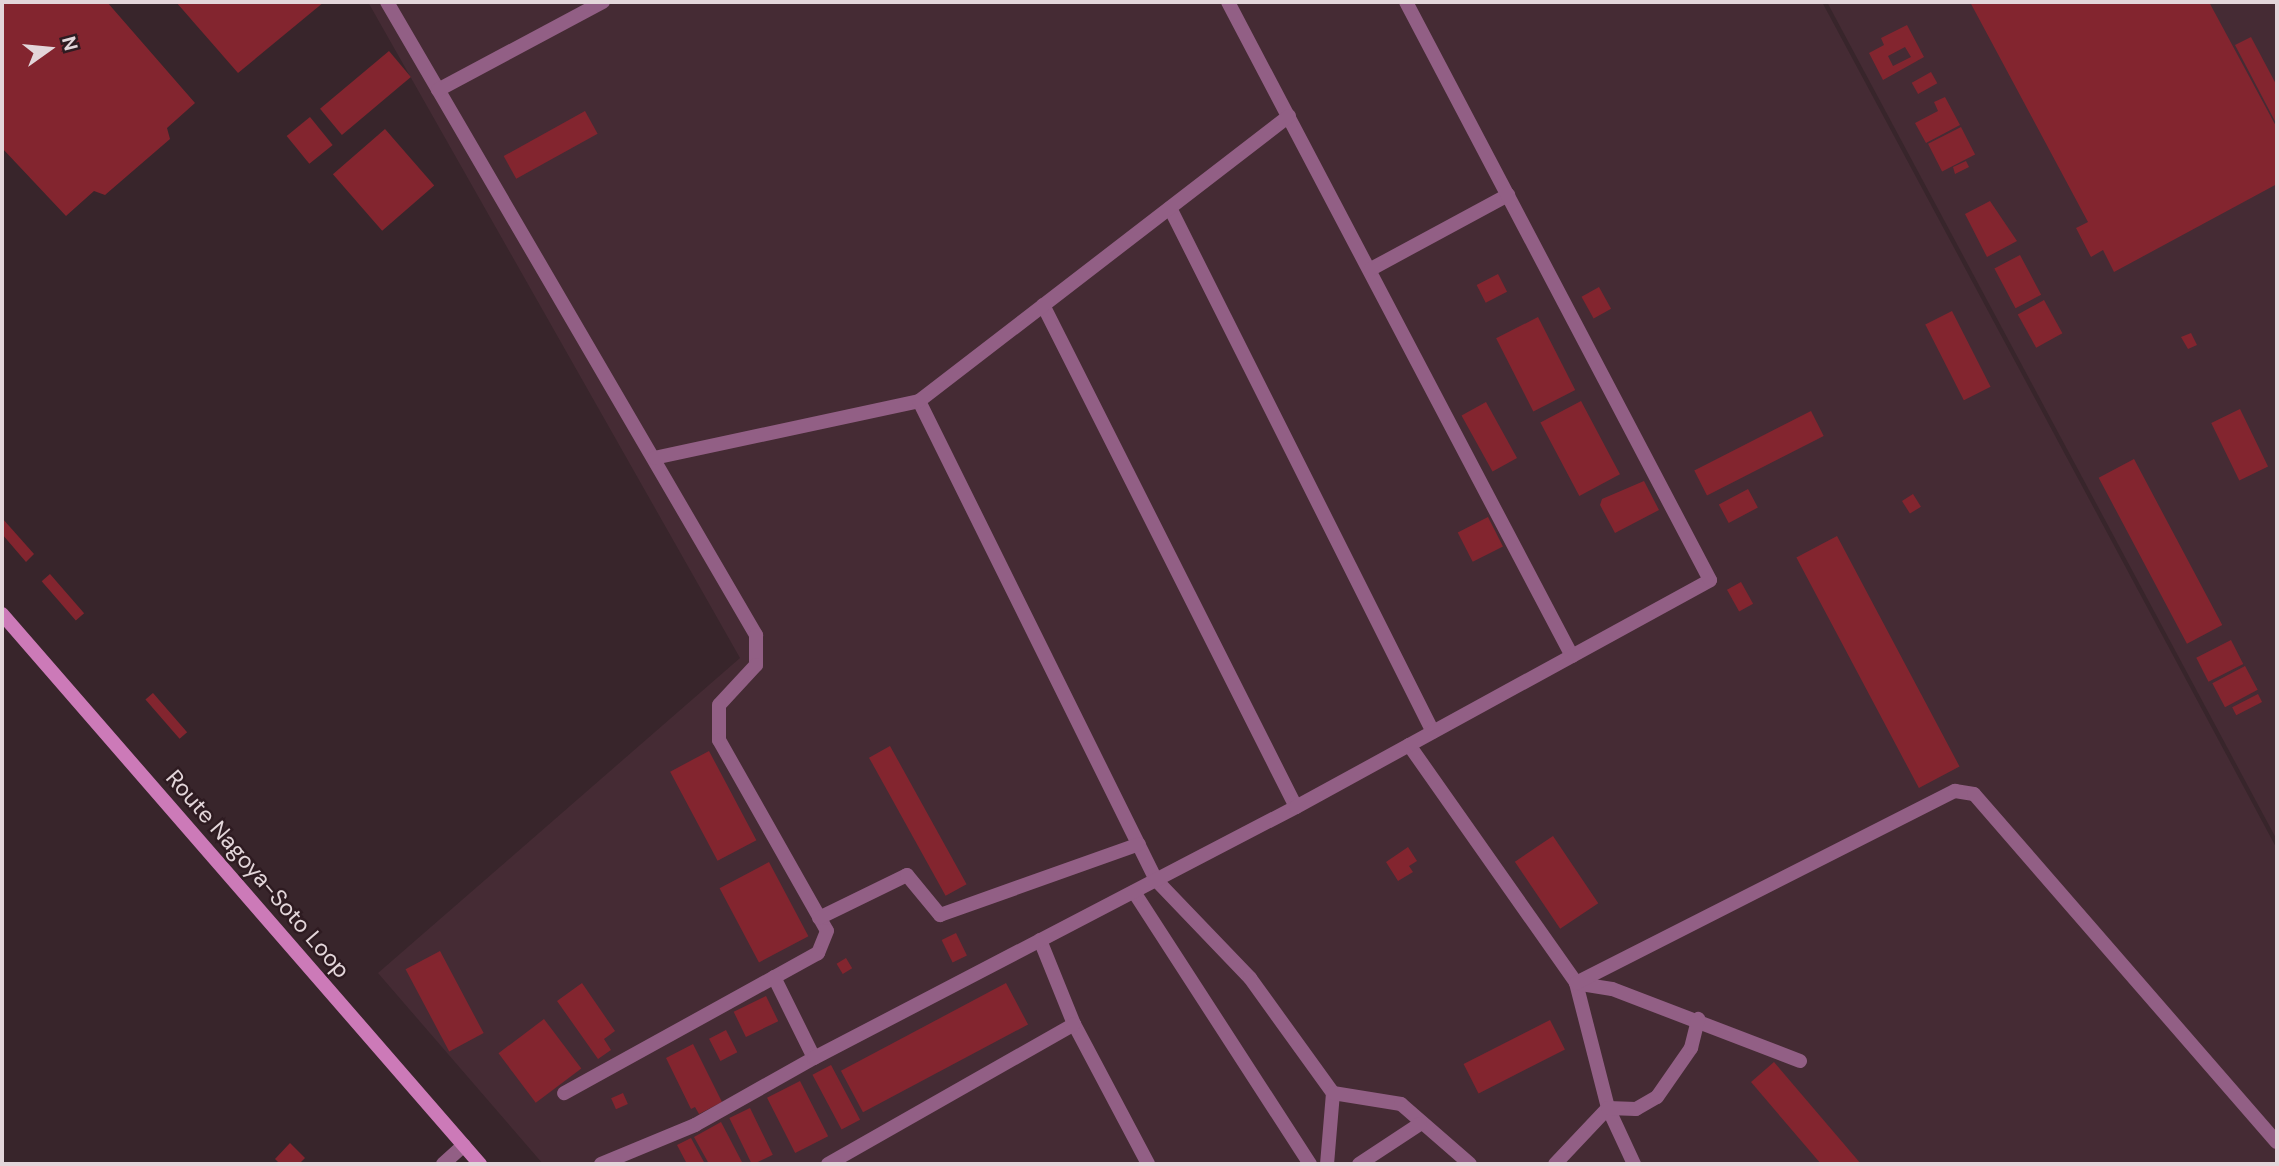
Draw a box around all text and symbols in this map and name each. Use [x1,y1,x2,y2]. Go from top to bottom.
north arrow [14,14,84,84]
text: N [56,33,84,53]
street label: Route Nagoya-Soto Loop [160,764,356,984]

